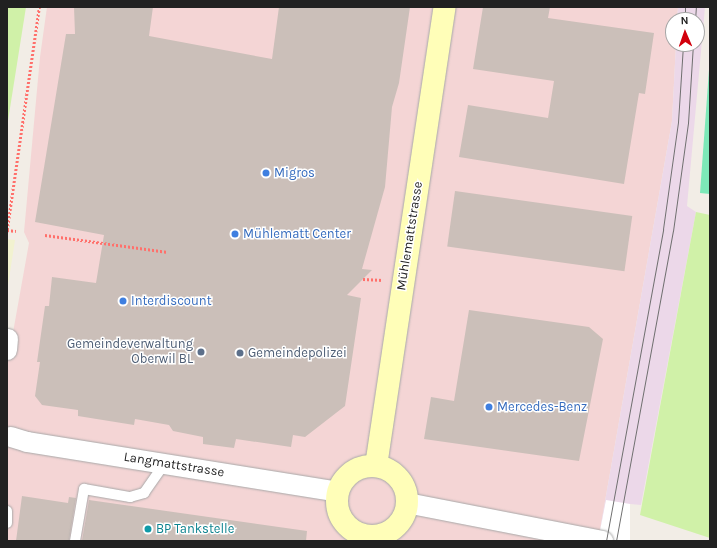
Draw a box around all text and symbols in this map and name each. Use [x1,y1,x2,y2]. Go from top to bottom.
north arrow [665,12,705,52]
text: N [680,14,689,27]
place label: Migros [274,165,315,181]
marker: Migros [261,168,271,178]
street label: Mühlemattstrasse [394,180,426,292]
place label: Mühlematt Center [243,226,351,242]
marker: Mühlematt Center [230,229,240,239]
place label: Interdiscount [131,293,212,309]
marker: Interdiscount [118,296,128,306]
place label: Gemeindeverwaltung Oberwil BL [67,337,193,368]
place label: Gemeindepolizei [248,345,347,361]
marker: Gemeindeverwaltung Oberwil BL [196,347,206,357]
marker: Gemeindepolizei [235,348,245,358]
place label: Mercedes-Benz [497,399,587,415]
marker: Mercedes-Benz [484,402,494,412]
street label: Langmattstrasse [123,449,225,481]
place label: BP Tankstelle [156,521,234,537]
marker: BP Tankstelle [143,524,153,534]

